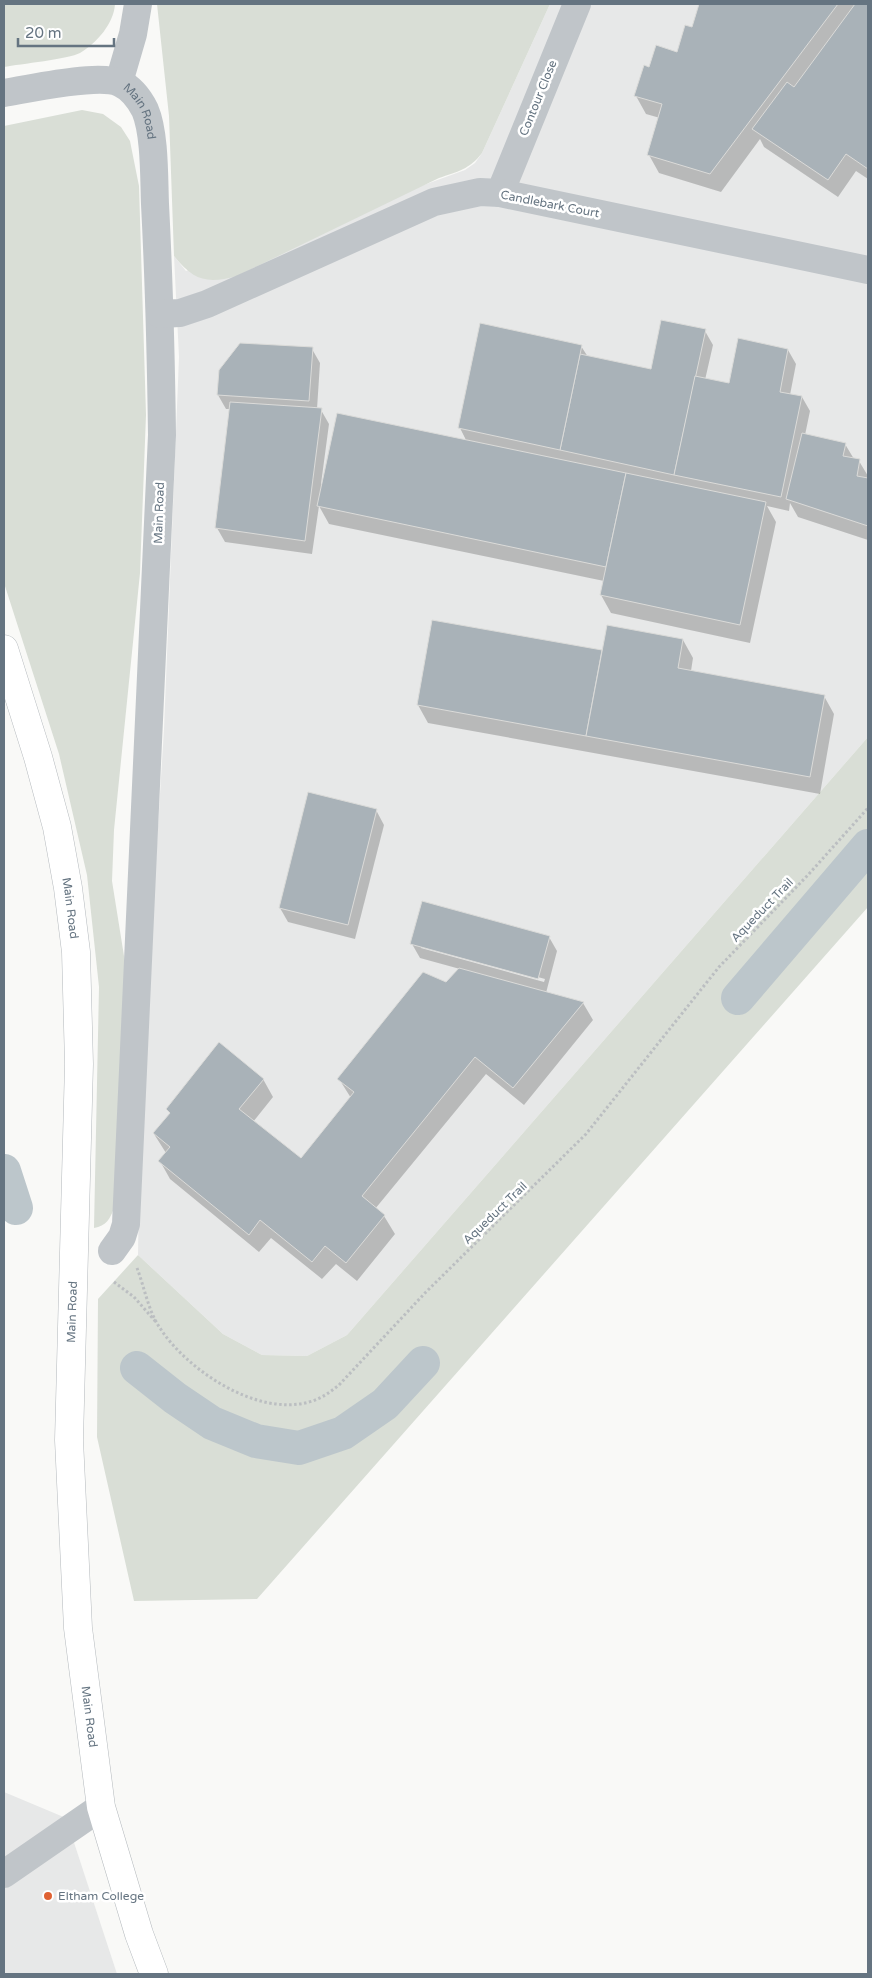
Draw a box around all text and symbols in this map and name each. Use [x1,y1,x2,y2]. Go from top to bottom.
scale bar [18,15,114,47]
text: 20 m [25,24,62,42]
street label: Contour Close [516,58,560,138]
street label: Main Road [120,80,159,140]
street label: Candlebark Court [499,188,601,221]
street label: Main Road [151,482,167,544]
street label: Aqueduct Trail [728,875,796,945]
street label: Main Road [59,876,81,940]
street label: Aqueduct Trail [460,1179,530,1247]
street label: Main Road [64,1281,80,1343]
street label: Main Road [78,1685,100,1748]
place label: Eltham College [58,1889,144,1903]
marker: Eltham College [42,1890,54,1902]

